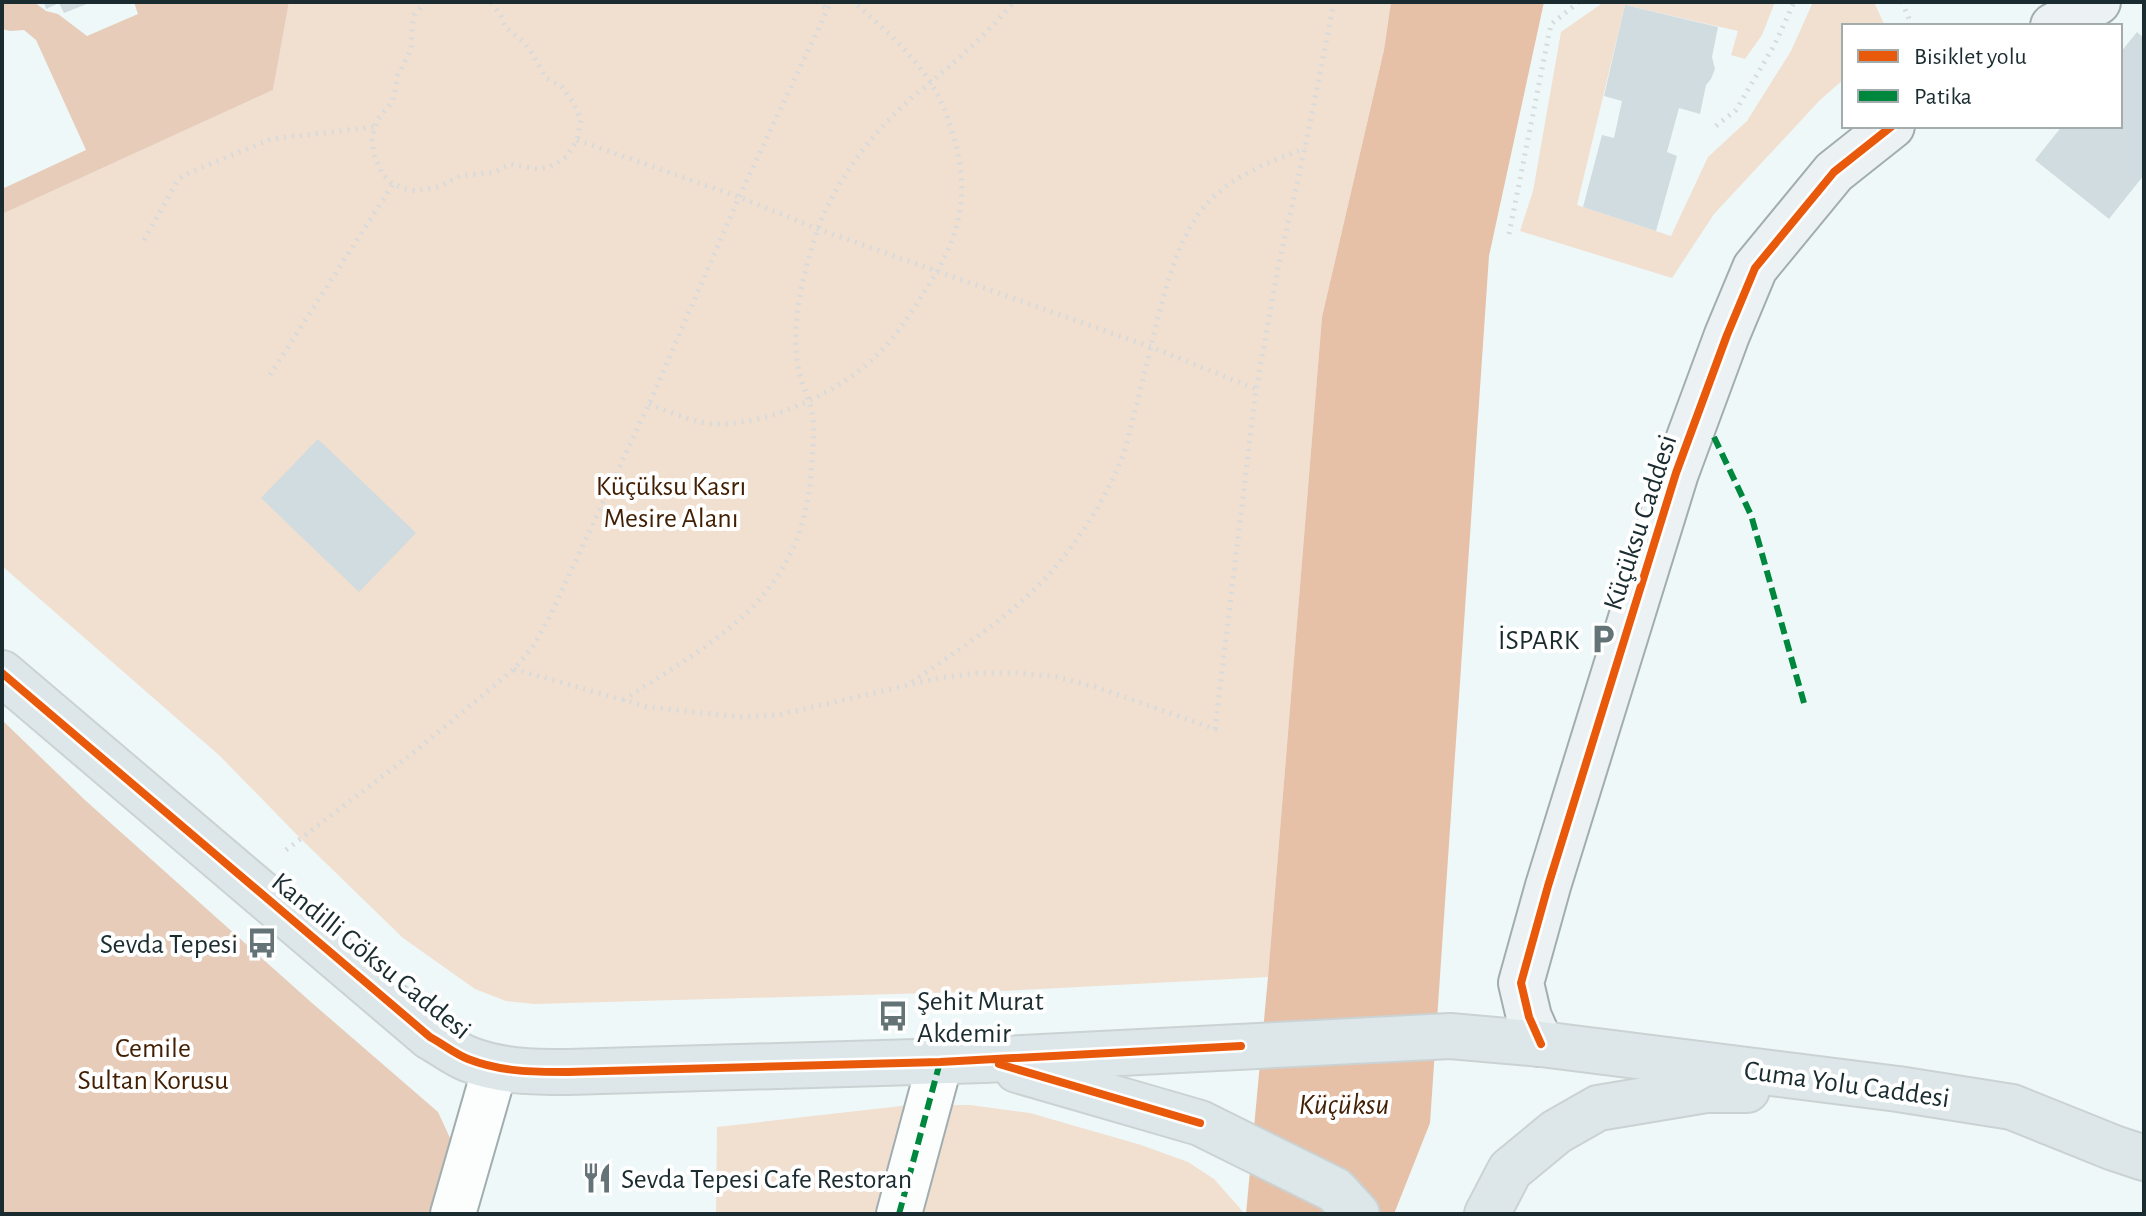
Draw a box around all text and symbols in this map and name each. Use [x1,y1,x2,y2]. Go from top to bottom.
legend [1842,24,2122,128]
text: Bisiklet yolu [1914,45,2027,69]
text: Patika [1914,85,1972,109]
street label: Küçüksu Caddesi [1599,431,1682,614]
park label: Küçüksu Kasrı Mesire Alanı [596,473,746,533]
parking icon: İSPARK [1586,622,1620,656]
place label: İSPARK [1498,625,1580,655]
street label: Kandilli Göksu Caddesi [266,868,476,1045]
bus stop icon: Sevda Tepesi [245,926,279,960]
place label: Sevda Tepesi [100,931,238,959]
place label: Şehit Murat Akdemir [917,988,1044,1048]
bus stop icon: Şehit Murat Akdemir [876,999,910,1033]
park label: Cemile Sultan Korusu [77,1035,229,1095]
street label: Cuma Yolu Caddesi [1742,1057,1951,1113]
water label: Küçüksu [1299,1090,1390,1120]
restaurant icon: Sevda Tepesi Cafe Restoran [580,1161,614,1195]
place label: Sevda Tepesi Cafe Restoran [621,1166,912,1194]

